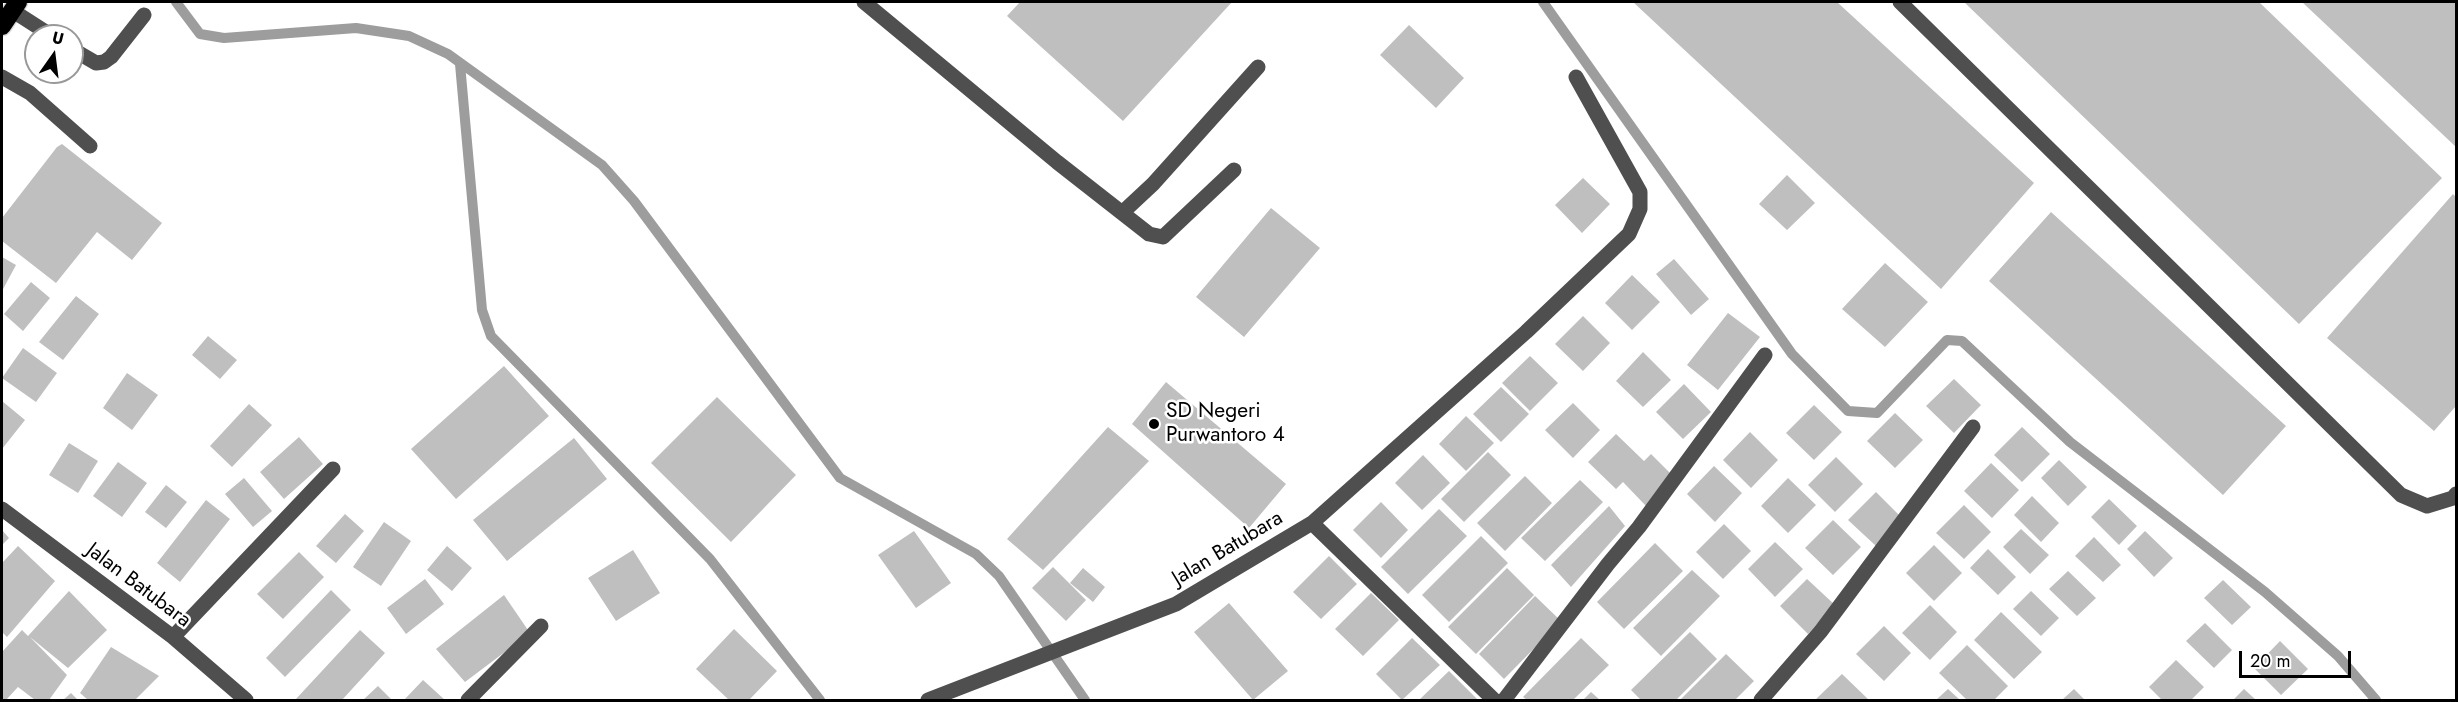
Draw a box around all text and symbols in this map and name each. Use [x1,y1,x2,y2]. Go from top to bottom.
north arrow [24,24,84,84]
text: U [50,25,66,51]
place label: SD Negeri Purwantoro 4 [1166,399,1285,449]
marker: SD Negeri Purwantoro 4 [1147,417,1161,431]
street label: Jalan Batubara [1168,506,1288,592]
street label: Jalan Batubara [81,538,195,634]
scale bar [2242,639,2354,677]
text: 20 m [2250,648,2290,674]

